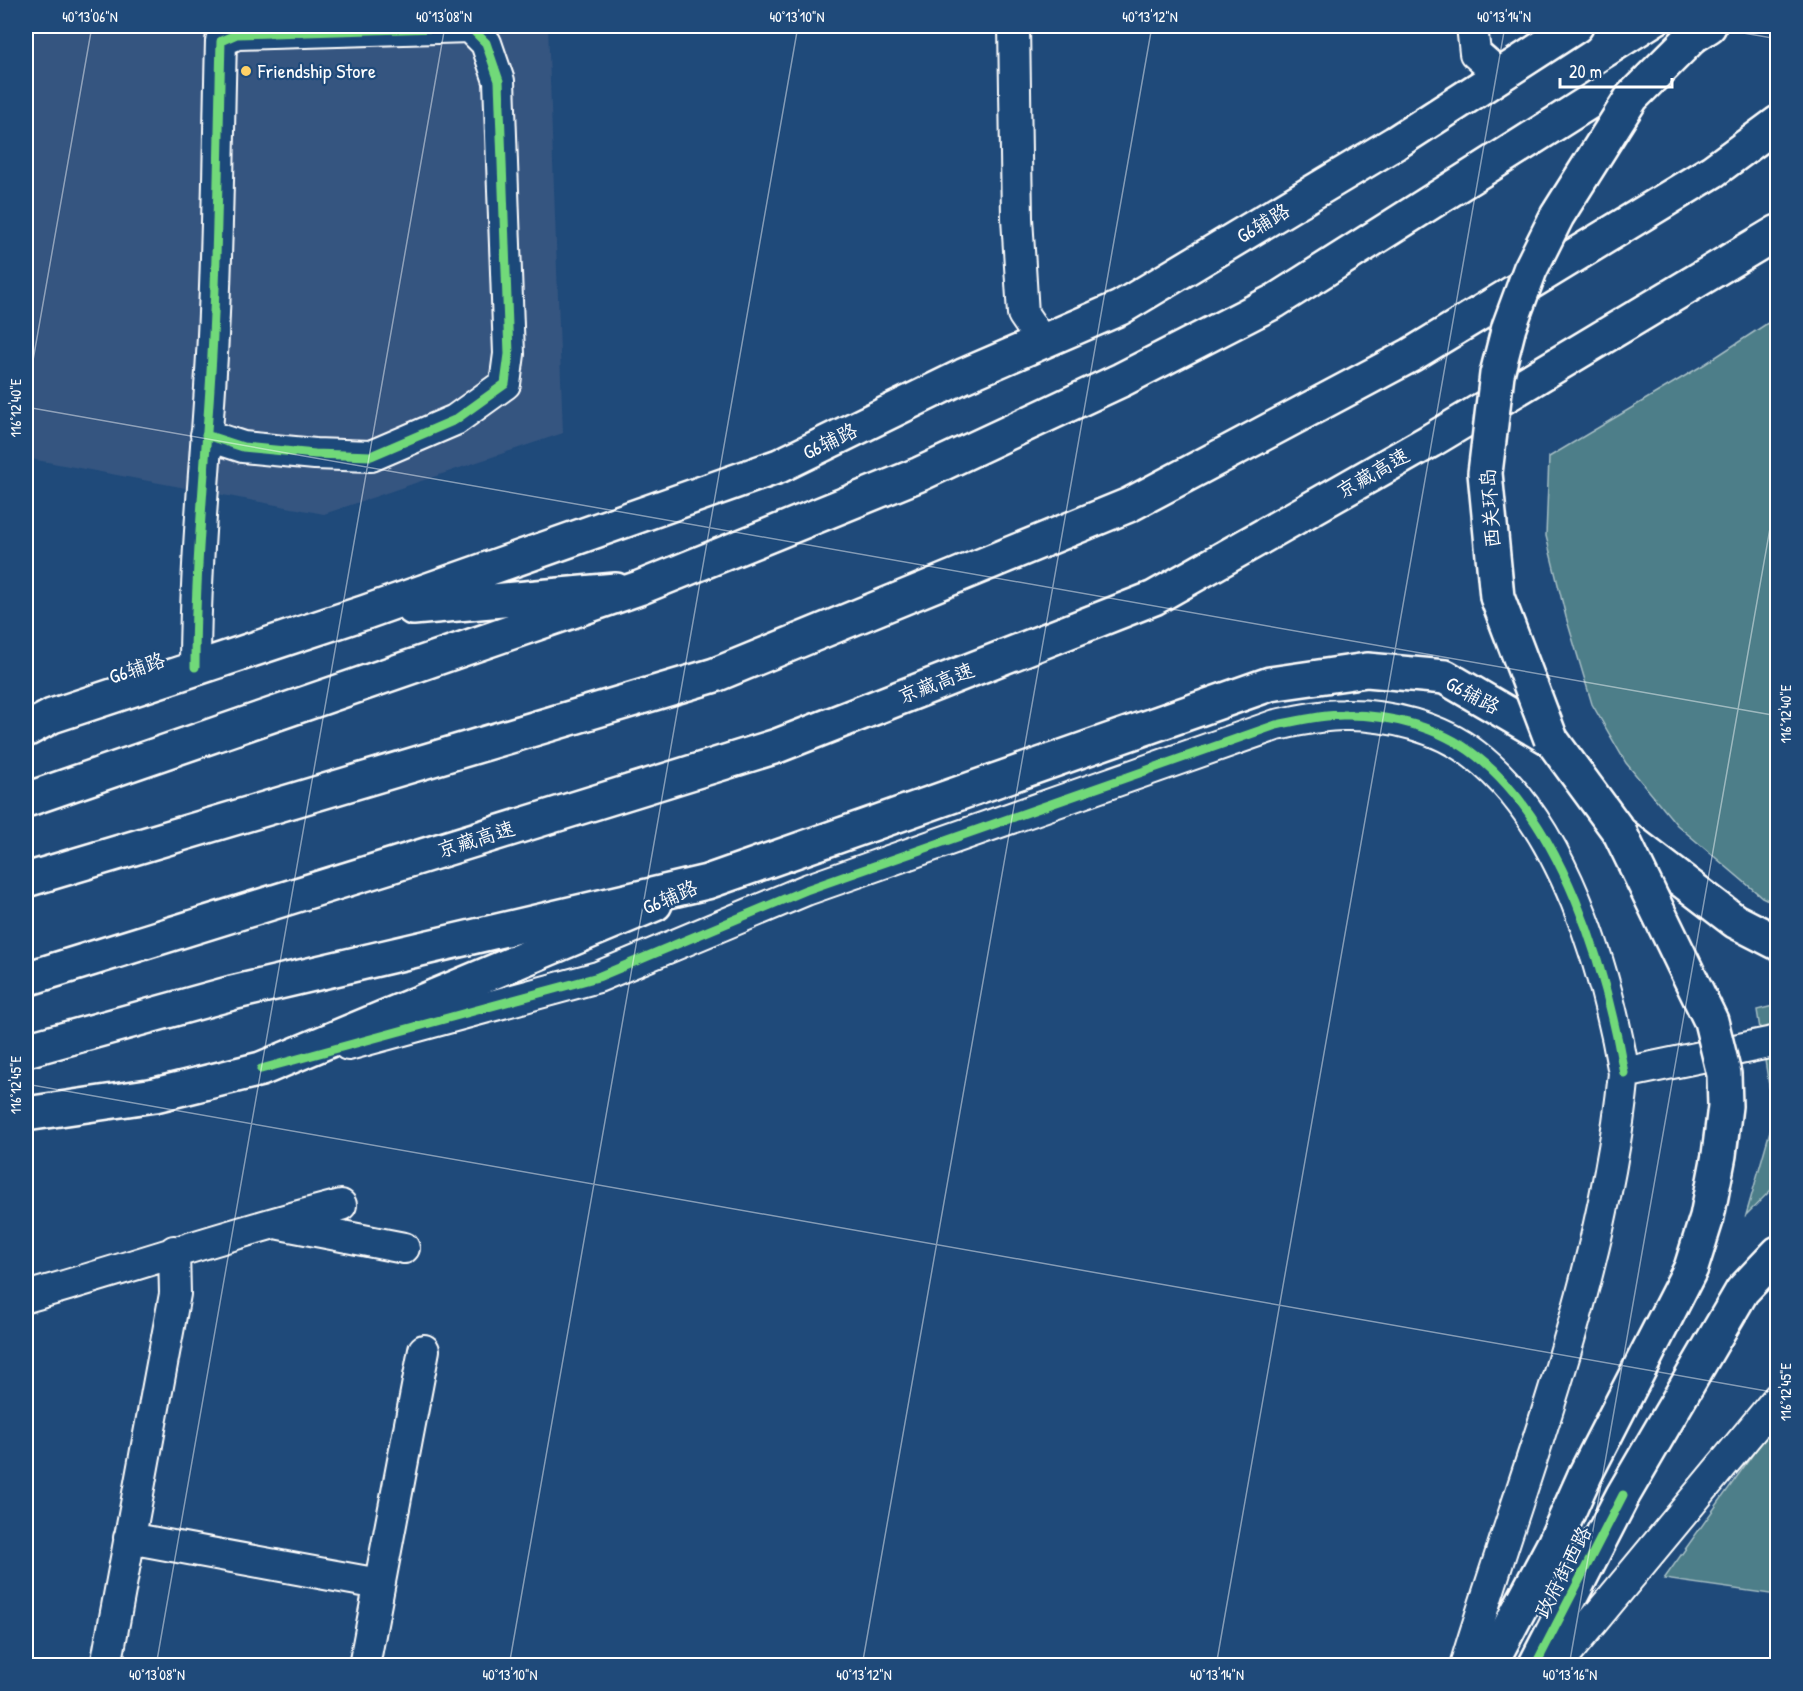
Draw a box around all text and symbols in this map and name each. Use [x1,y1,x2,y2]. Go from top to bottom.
text: 40°13'06"N [62,6,118,27]
text: 40°13'08"N [416,6,472,27]
text: 40°13'10"N [769,6,825,27]
text: 40°13'12"N [1122,6,1178,27]
text: 40°13'14"N [1477,6,1531,27]
scale bar [1560,51,1672,89]
place label: Friendship Store [257,57,376,84]
text: 20 m [1569,59,1602,84]
marker: Friendship Store [239,64,253,78]
street label: G6辅路 [1231,196,1295,249]
text: 116°12'40"E [5,378,26,437]
street label: G6辅路 [798,415,862,465]
street label: 京藏高速 [1331,441,1414,504]
street label: 西关环岛 [1473,467,1506,549]
street label: G6辅路 [105,645,169,690]
street label: 京藏高速 [894,656,978,709]
street label: G6辅路 [1441,669,1506,720]
text: 116°12'40"E [1775,684,1796,743]
street label: 京藏高速 [434,814,518,863]
street label: G6辅路 [638,872,702,920]
text: 116°12'45"E [5,1055,26,1114]
text: 116°12'45"E [1775,1362,1796,1421]
street label: 政府街西路 [1528,1520,1598,1622]
text: 40°13'08"N [129,1664,185,1685]
text: 40°13'10"N [482,1664,538,1685]
text: 40°13'12"N [836,1664,892,1685]
text: 40°13'14"N [1190,1664,1244,1685]
text: 40°13'16"N [1543,1664,1597,1685]

